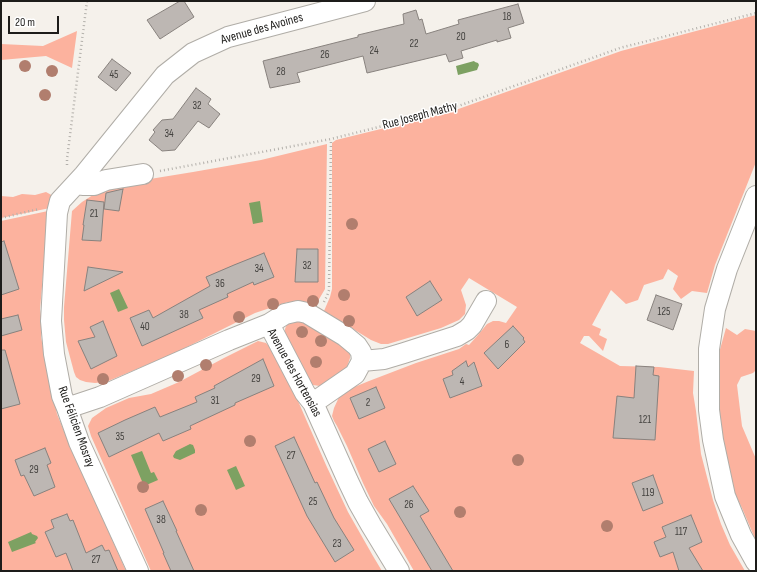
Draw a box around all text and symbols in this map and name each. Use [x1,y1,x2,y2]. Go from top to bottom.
scale bar [10,8,61,34]
street label: Avenue des Avoines [219,10,305,48]
house number: 18 [503,10,511,24]
text: 20 m [15,15,35,30]
house number: 20 [456,30,466,44]
house number: 22 [409,37,419,51]
house number: 24 [369,44,379,58]
house number: 26 [320,48,330,62]
house number: 28 [276,65,286,79]
house number: 45 [109,68,119,82]
house number: 32 [192,99,202,113]
street label: Rue Joseph Mathy [381,99,459,133]
house number: 34 [164,127,174,141]
house number: 21 [90,207,98,221]
house number: 32 [302,259,312,273]
house number: 34 [254,262,264,276]
house number: 36 [215,277,225,291]
house number: 125 [658,305,670,319]
house number: 38 [179,308,189,322]
house number: 40 [140,320,150,334]
street label: Avenue des Hortensias [263,326,325,420]
house number: 6 [505,338,509,352]
house number: 29 [251,372,261,386]
house number: 4 [460,375,464,389]
street label: Rue Félicien Mosray [54,384,98,470]
house number: 31 [211,394,219,408]
house number: 2 [366,396,370,410]
house number: 121 [639,413,651,427]
house number: 35 [115,430,125,444]
house number: 27 [287,449,295,463]
house number: 29 [29,463,39,477]
house number: 119 [642,486,654,500]
house number: 25 [309,495,317,509]
house number: 26 [404,498,414,512]
house number: 38 [156,513,166,527]
house number: 117 [675,525,687,539]
house number: 23 [332,537,342,551]
house number: 27 [92,553,100,567]

